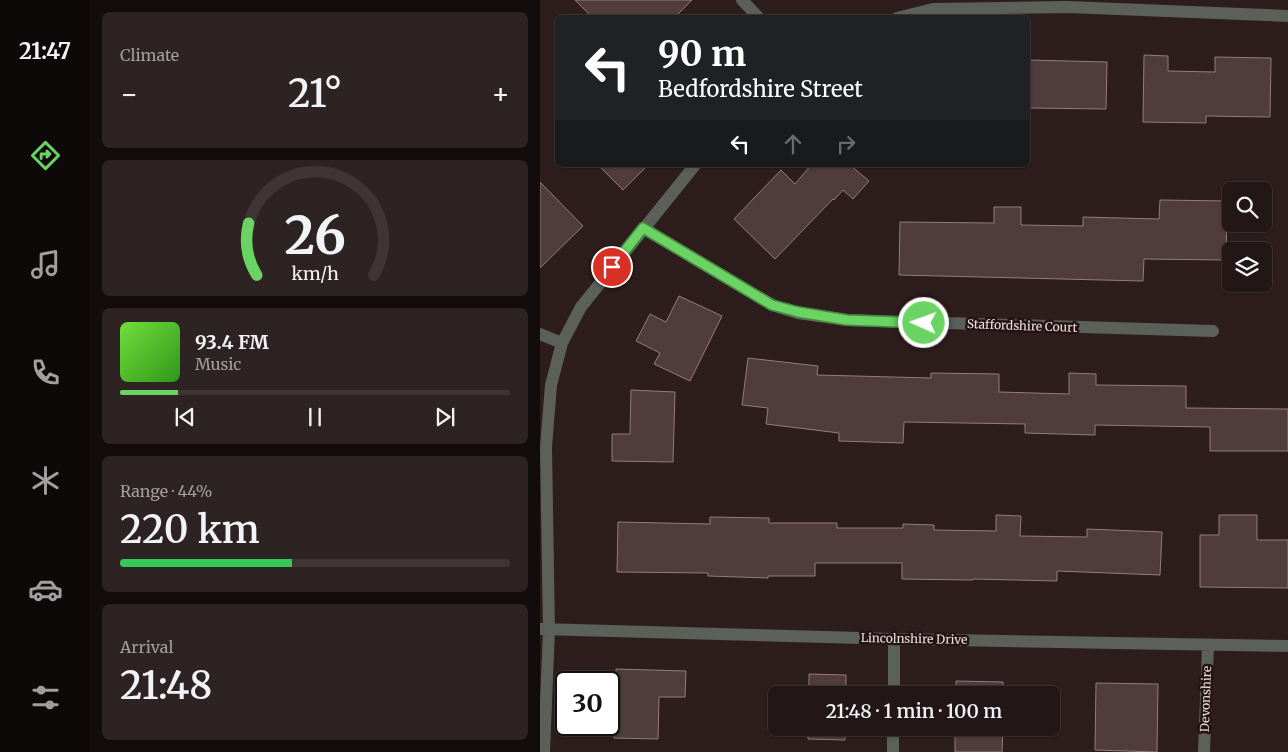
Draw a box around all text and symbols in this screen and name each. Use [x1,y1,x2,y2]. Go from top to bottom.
text: 90 m [658,32,746,76]
icon: left [575,35,640,100]
text: 21:47 [19,37,71,65]
text: Climate [120,45,179,65]
text: 21° [288,70,342,117]
text: Bedfordshire Street [658,75,863,103]
text: − [120,76,139,112]
text: + [491,76,510,112]
icon: left [726,130,754,158]
icon: ahead [779,130,807,158]
icon: right [832,130,860,158]
icon: directions [28,138,63,173]
map controls [1222,182,1272,292]
button: search [1222,182,1272,232]
text: 26 [284,203,346,268]
button: layers [1222,242,1272,292]
pin [591,246,633,288]
icon: music [28,247,63,282]
icon: arrive [598,253,626,281]
text: km/h [291,262,339,285]
position arrow [897,296,949,348]
street label: Staffordshire Court [967,316,1078,335]
text: 93.4 FM [195,330,269,354]
text: Music [195,354,241,374]
icon: phone [28,355,63,390]
icon: previous [171,403,199,431]
icon: pause [301,403,329,431]
icon: next [431,403,459,431]
icon: climate [28,463,63,498]
text: Range · 44% [120,481,212,501]
text: 220 km [120,506,260,553]
icon: car [28,572,63,607]
street label: Lincolnshire Drive [861,630,967,647]
text: Arrival [120,637,173,657]
text: 21:48 [120,662,212,709]
street label: Devonshire [1197,666,1214,732]
speed limit sign: 30 [555,671,620,736]
icon: filters [28,680,63,715]
text: 21:48 · 1 min · 100 m [826,699,1002,723]

